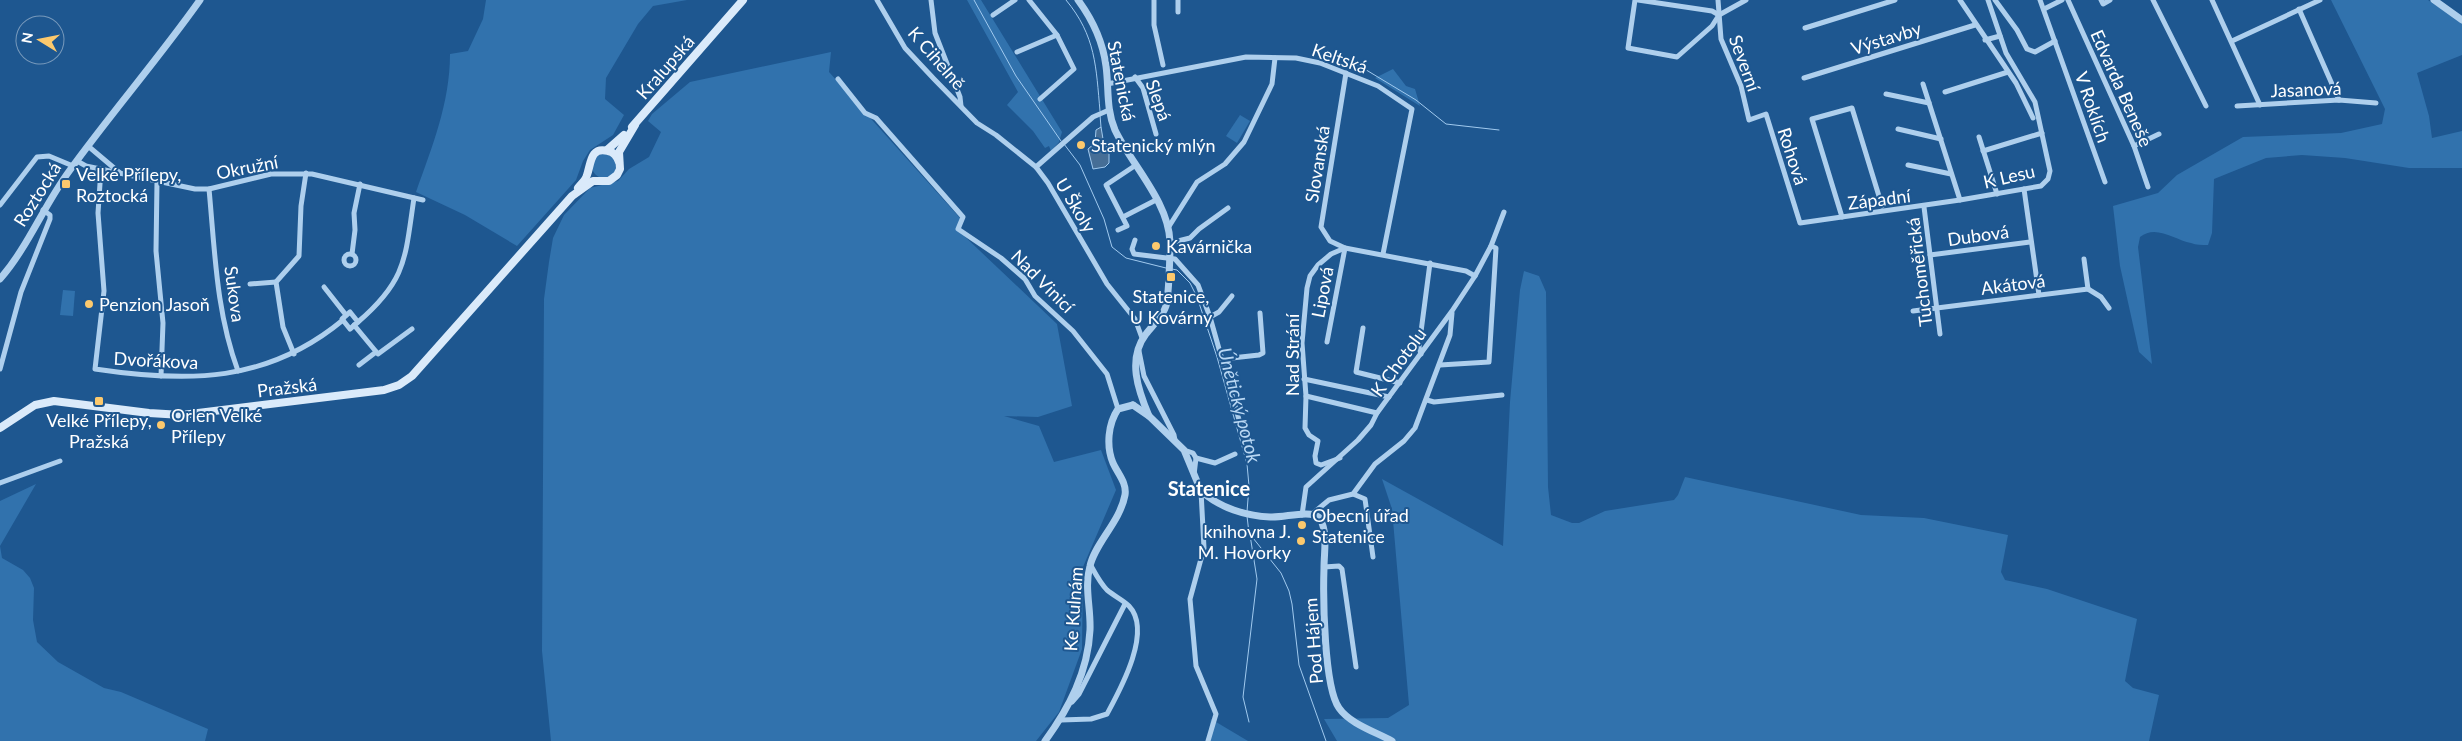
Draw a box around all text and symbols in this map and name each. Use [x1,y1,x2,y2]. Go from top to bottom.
north arrow [15,15,65,65]
street label: Výstavby [1848,17,1924,59]
street label: K Cihelně [904,22,970,94]
street label: Edvarda Beneše [2086,26,2158,150]
text: N [17,31,36,44]
street label: Kralupská [631,31,699,103]
street label: Severní [1725,32,1766,95]
street label: Keltská [1309,38,1371,78]
street label: Statenická [1103,39,1141,123]
street label: V Roklích [2071,69,2115,145]
street label: Slepá [1141,76,1177,124]
street label: Jasanová [2270,77,2342,101]
street label: Slovanská [1300,124,1334,204]
street label: Rohová [1773,125,1813,187]
place label: Statenický mlýn [1091,134,1215,156]
marker: Statenický mlýn [1075,139,1087,151]
street label: Okružní [214,150,280,184]
street label: Roztocká [9,158,65,230]
street label: K Lesu [1981,159,2037,193]
place label: Velké Přílepy, Roztocká [76,163,181,206]
street label: U Školy [1051,174,1101,237]
marker: Velké Přílepy, Roztocká [60,178,72,190]
street label: Západní [1846,184,1912,214]
street label: Tuchoměřická [1901,216,1937,328]
street label: Dubová [1946,220,2010,250]
place label: Kavárnička [1166,235,1252,257]
marker: Kavárnička [1150,240,1162,252]
street label: Nad Vinicí [1007,245,1080,318]
street label: Sukova [220,265,250,323]
street label: Lipová [1306,265,1338,319]
street label: Akátová [1980,269,2046,299]
marker: Statenice, U Kovárny [1165,271,1177,283]
place label: Statenice, U Kovárny [1130,285,1213,328]
place label: Penzion Jasoň [99,293,210,315]
marker: Penzion Jasoň [83,298,95,310]
street label: Nad Strání [1281,313,1303,396]
street label: K Chotolu [1366,323,1430,401]
water label: Únětický potok [1214,345,1267,466]
street label: Dvořákova [113,347,199,373]
street label: Pražská [256,372,318,402]
marker: Velké Přílepy, Pražská [93,395,105,407]
place label: Orlen Velké Přílepy [171,404,262,447]
place label: Velké Přílepy, Pražská [46,409,152,452]
marker: Orlen Velké Přílepy [155,419,167,431]
district label: Statenice [1168,476,1251,500]
place label: Obecní úřad Statenice [1312,504,1409,547]
marker: Obecní úřad Statenice [1296,519,1308,531]
place label: knihovna J. M. Hovorky [1198,520,1292,563]
marker: knihovna J. M. Hovorky [1295,535,1307,547]
street label: Ke Kulnám [1059,566,1087,652]
street label: Pod Hájem [1299,597,1327,685]

